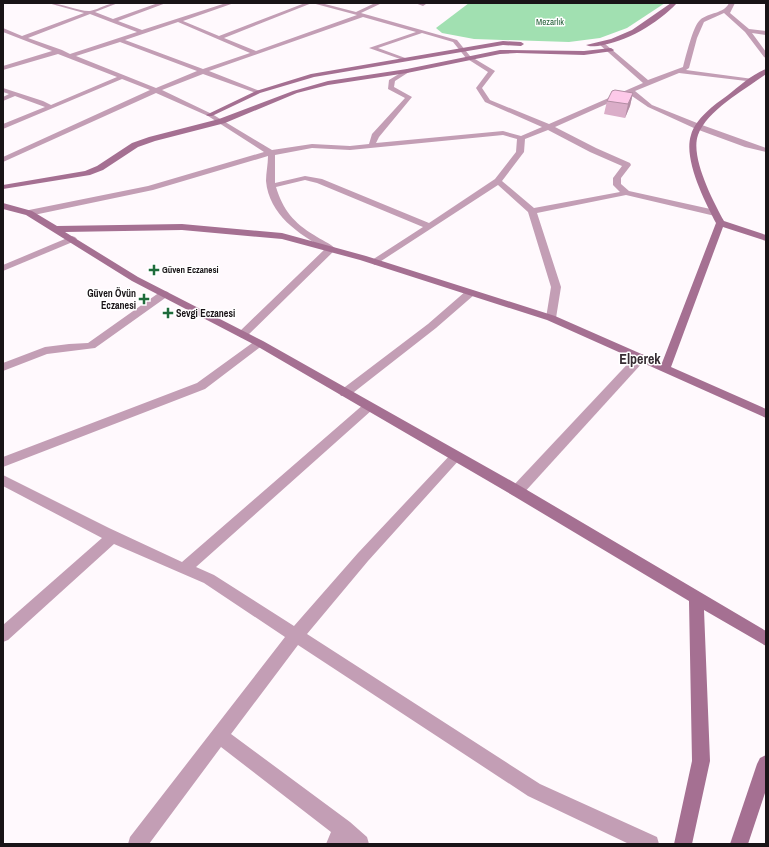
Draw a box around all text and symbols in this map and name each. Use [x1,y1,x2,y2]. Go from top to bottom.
park label: Mezarlık [536,16,564,28]
place label: Güven Eczanesi [162,264,219,276]
marker: Güven Eczanesi [149,265,159,275]
place label: Güven Övün Eczanesi [87,286,136,312]
marker: Güven Övün Eczanesi [139,294,149,304]
place label: Sevgi Eczanesi [176,307,235,320]
marker: Sevgi Eczanesi [163,308,173,318]
district label: Elperek [619,350,661,368]

